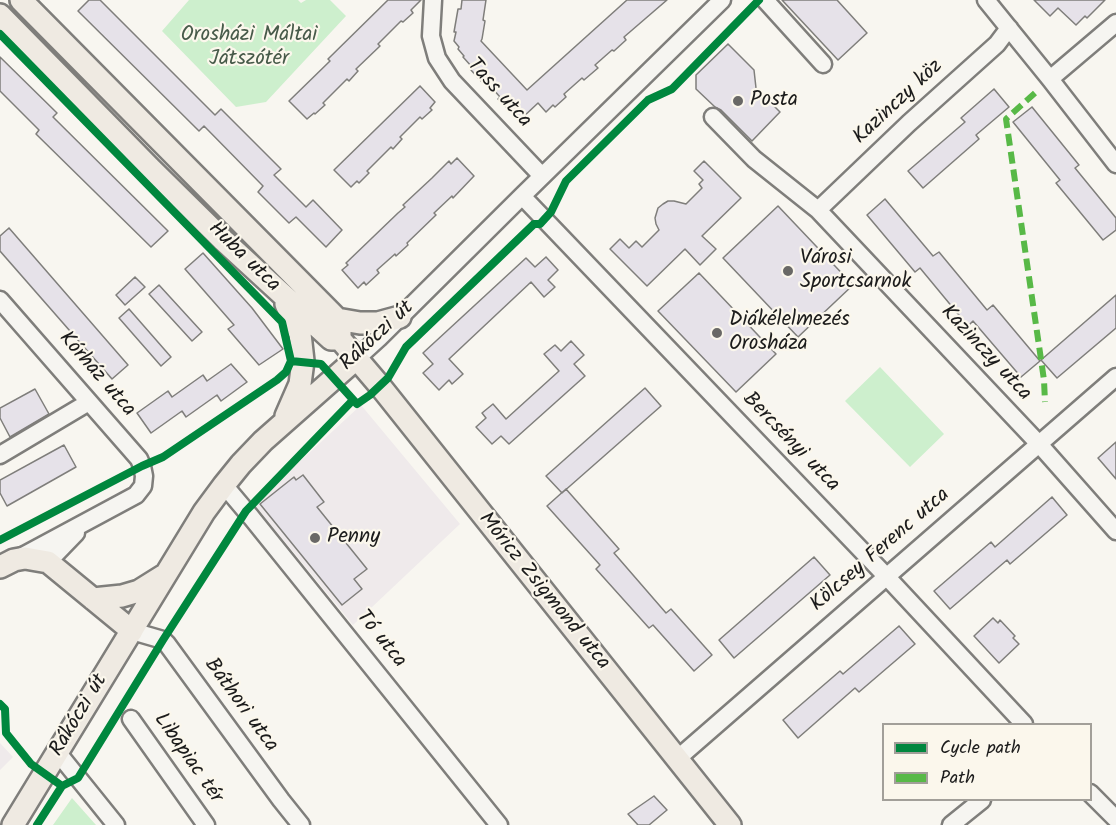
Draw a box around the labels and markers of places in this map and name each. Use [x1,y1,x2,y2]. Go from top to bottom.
place label: Posta [750,88,798,114]
marker: Posta [731,94,745,108]
place label: Városi Sportcsarnok [800,246,911,296]
marker: Városi Sportcsarnok [781,264,795,278]
place label: Diákélelmezés Orosháza [729,308,850,358]
marker: Diákélelmezés Orosháza [710,326,724,340]
place label: Penny [327,525,380,551]
marker: Penny [308,531,322,545]

